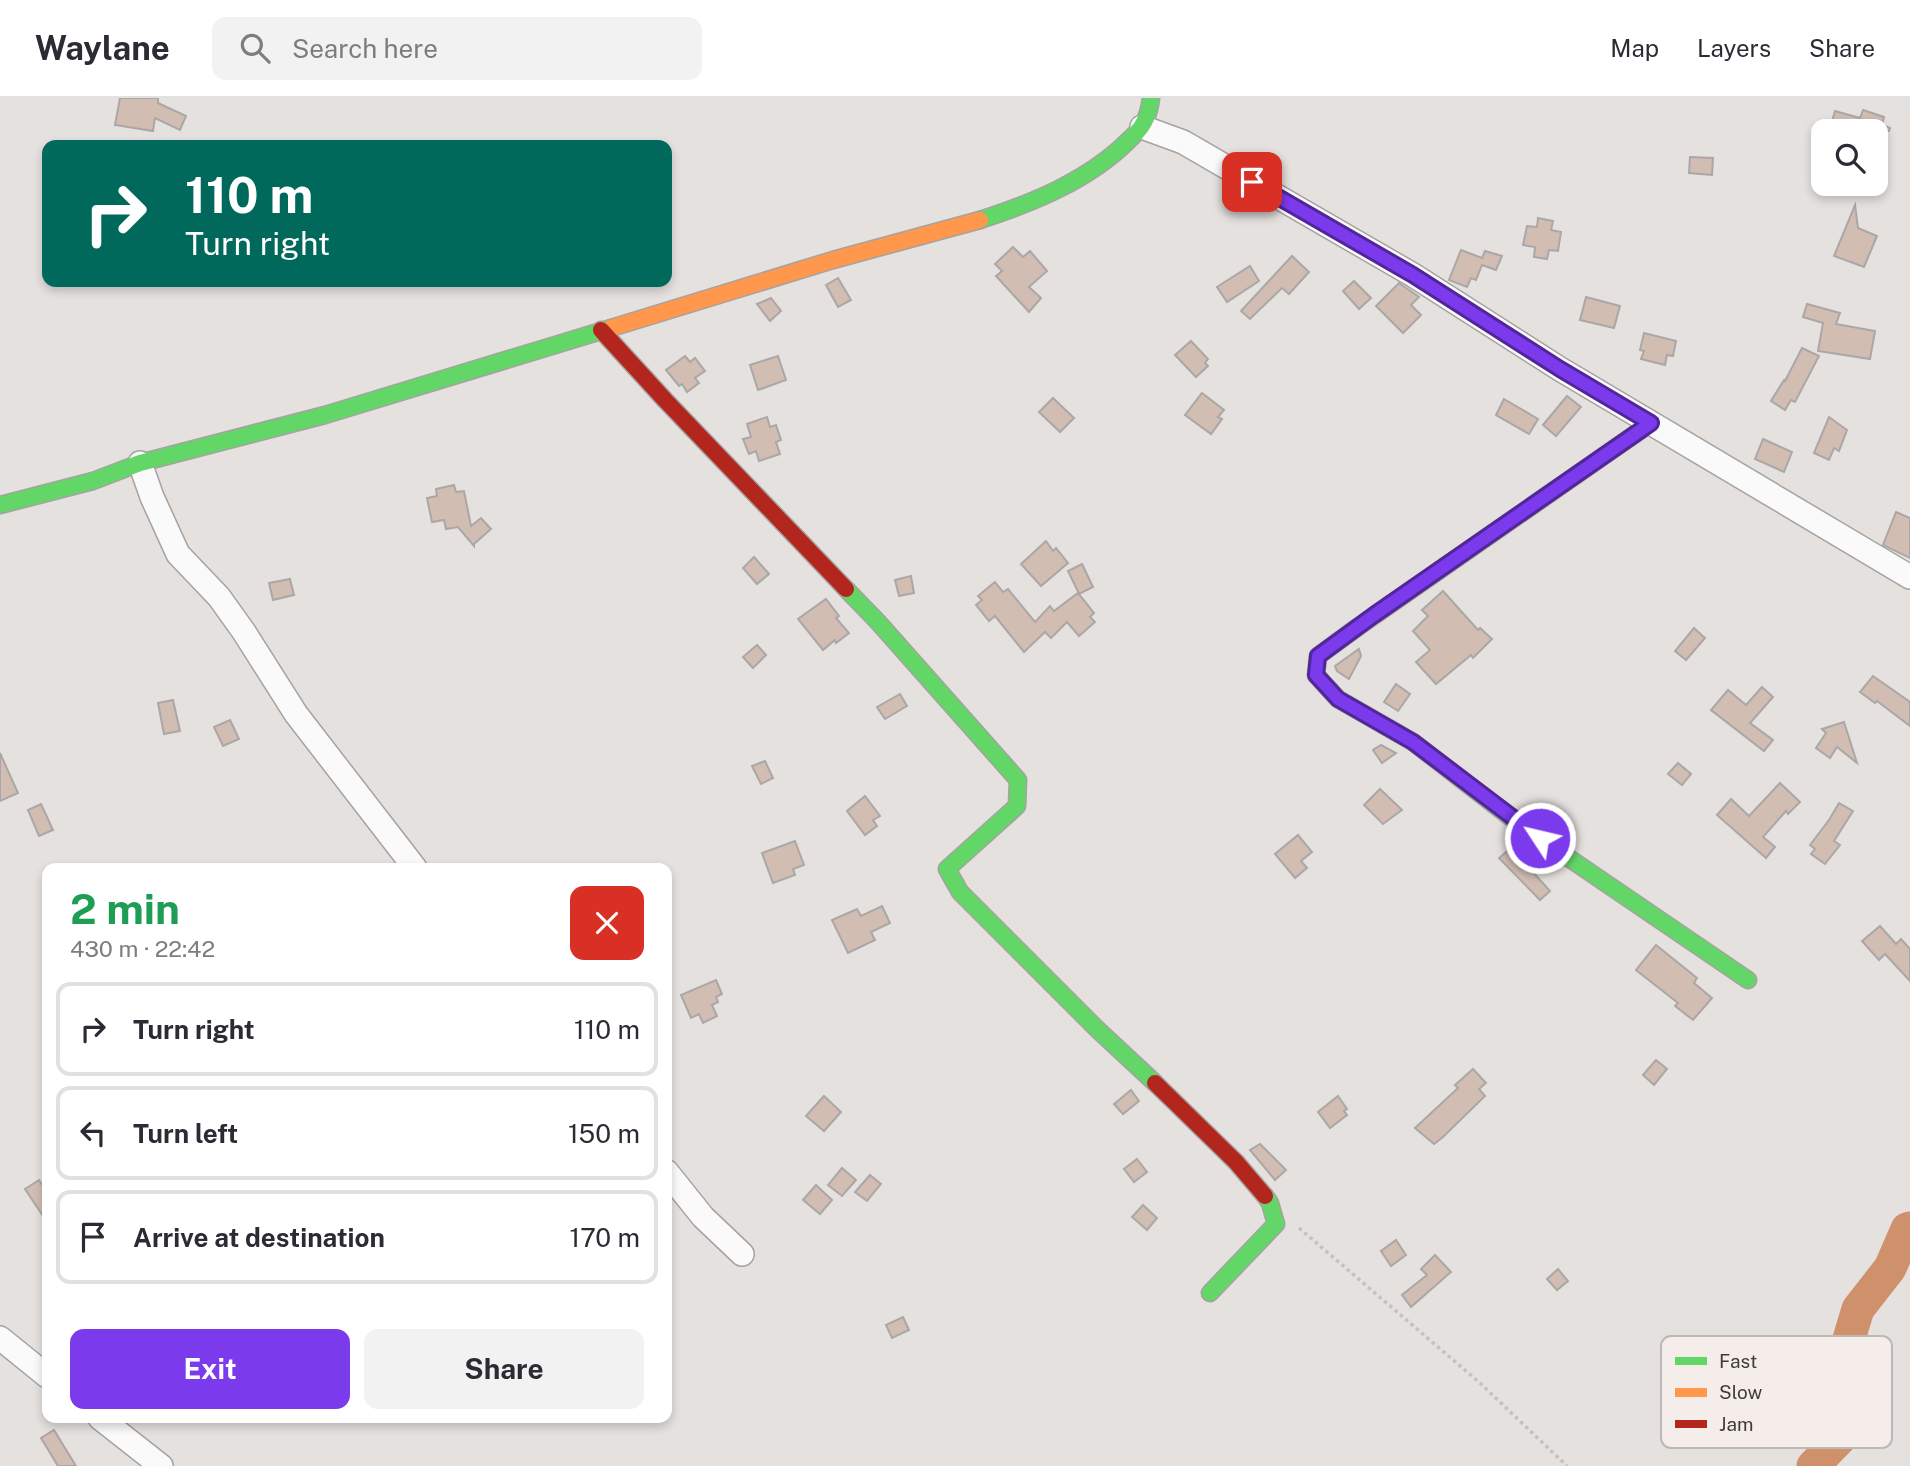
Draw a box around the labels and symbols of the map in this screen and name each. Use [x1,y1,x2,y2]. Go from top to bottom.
pin [1222,152,1282,212]
position arrow [1503,801,1577,875]
legend [1661,1336,1892,1448]
text: Fast [1719,1350,1757,1372]
text: Slow [1719,1381,1763,1403]
text: Jam [1719,1413,1753,1435]

